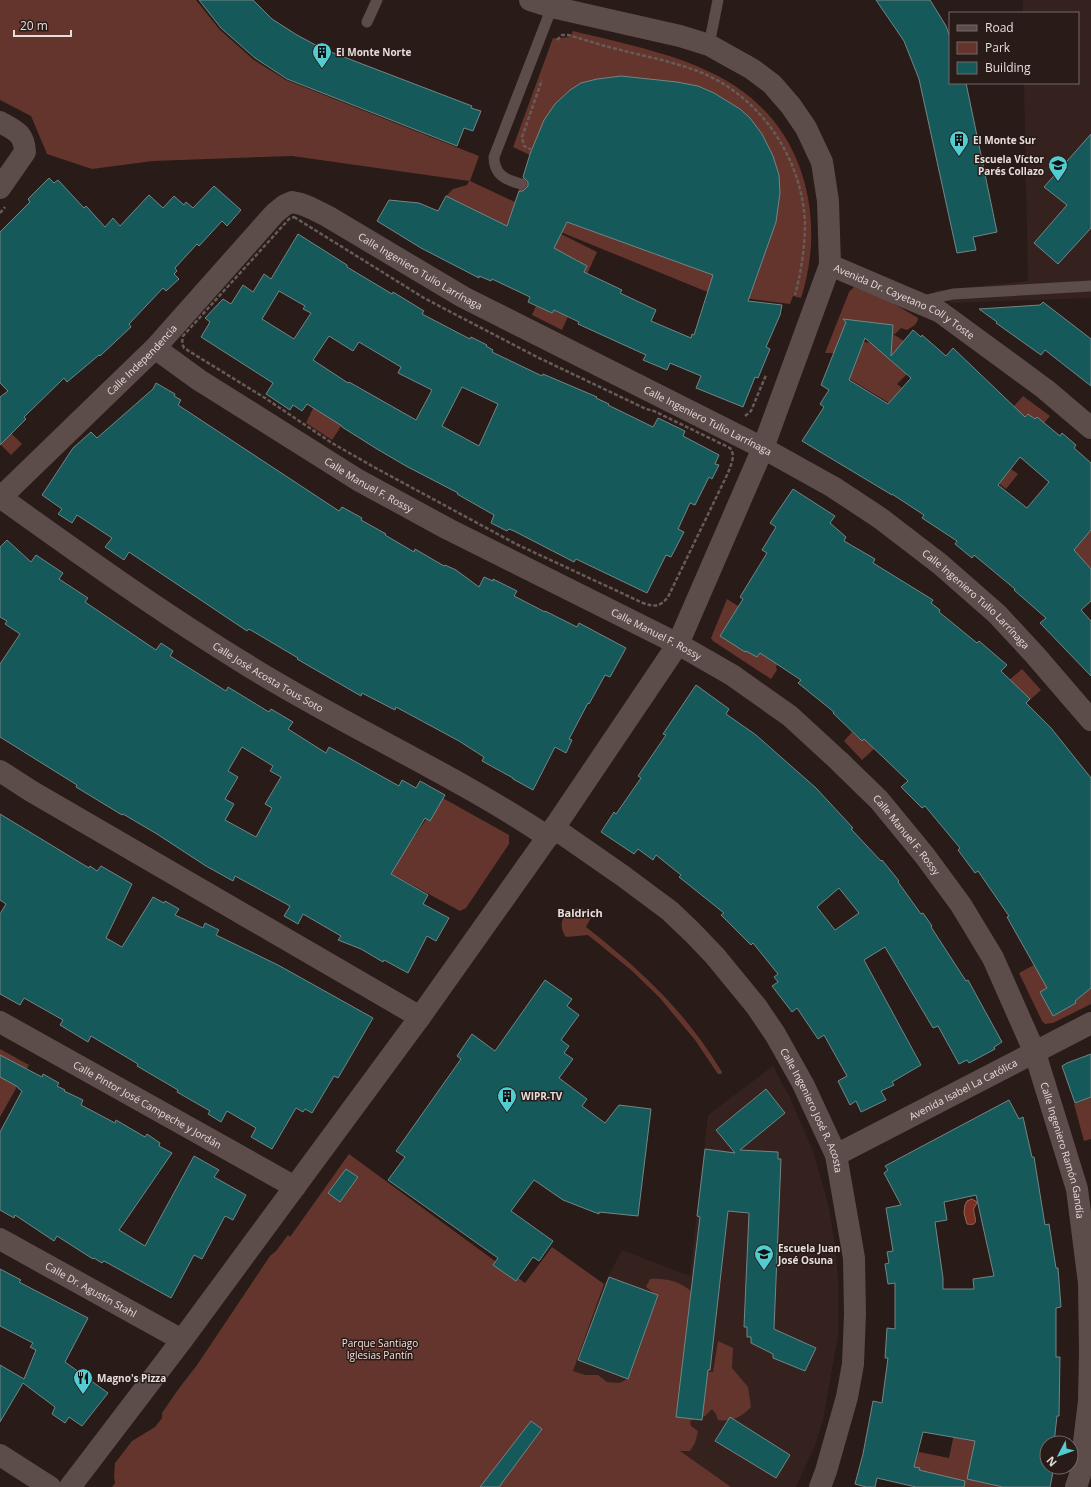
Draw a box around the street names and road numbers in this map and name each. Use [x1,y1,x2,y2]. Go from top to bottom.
street label: Calle Ingeniero Tulio Larrínaga [356,229,485,313]
street label: Avenida Dr. Cayetano Coll y Toste [832,261,978,342]
street label: Calle Independencia [103,321,180,398]
street label: Calle Ingeniero Tulio Larrínaga [641,382,774,459]
street label: Calle Manuel F. Rossy [322,454,416,516]
street label: Calle Ingeniero Tulio Larrínaga [919,546,1033,652]
street label: Calle Manuel F. Rossy [609,605,705,664]
street label: Calle José Acosta Tous Soto [210,638,326,715]
street label: Calle Manuel F. Rossy [870,791,944,879]
street label: Calle Ingeniero José R. Acosta [777,1045,846,1174]
street label: Avenida Isabel La Católica [906,1055,1020,1123]
street label: Calle Pintor José Campeche y Jordán [71,1057,224,1152]
street label: Calle Ingeniero Ramón Gandía [1037,1080,1088,1219]
street label: Calle Dr. Agustín Stahl [43,1258,139,1320]

